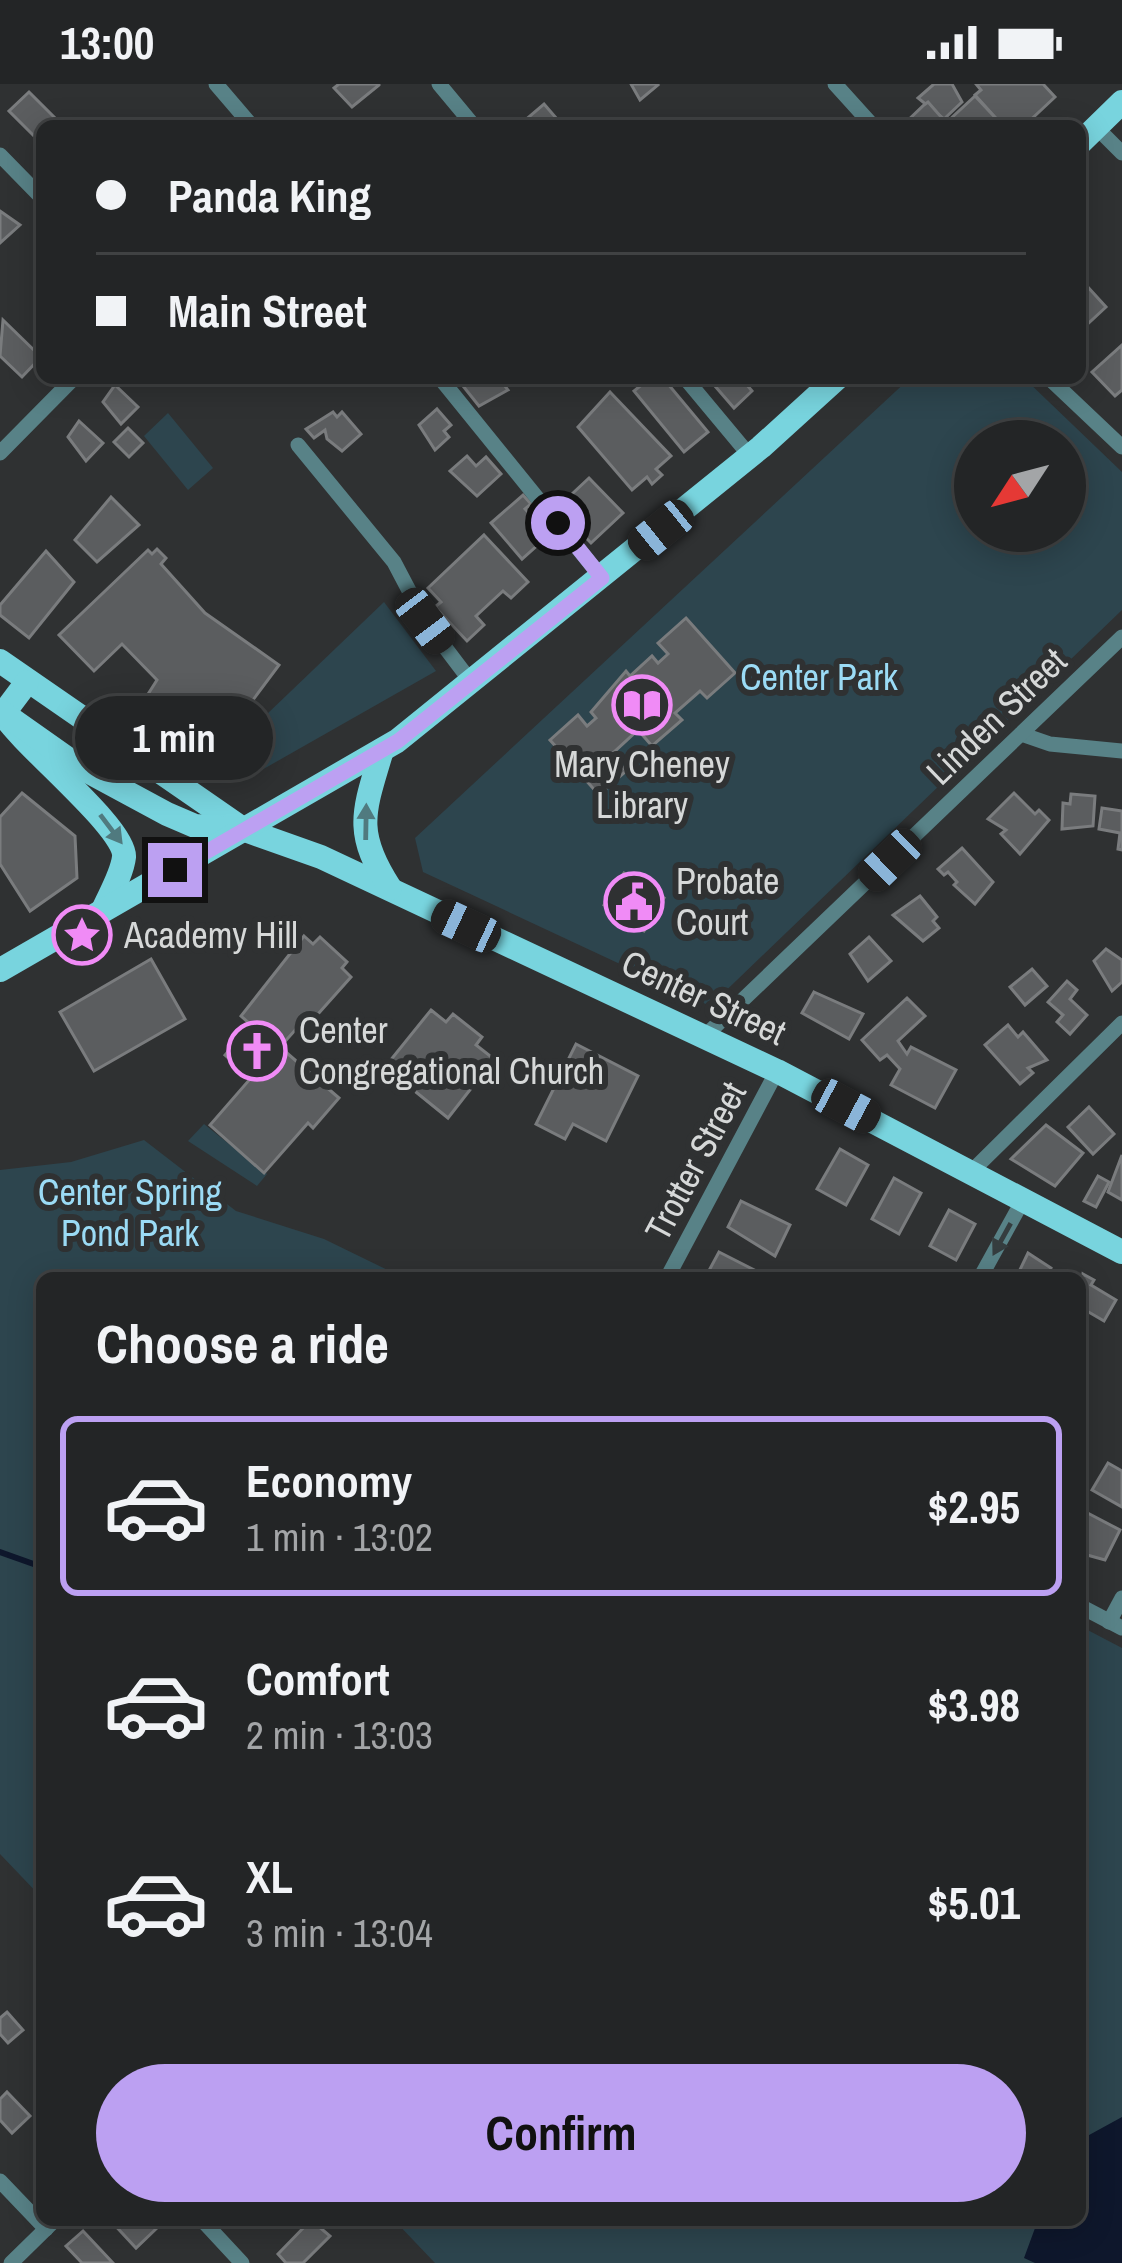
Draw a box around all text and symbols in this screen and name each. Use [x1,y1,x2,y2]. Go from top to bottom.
text: 13:00 [60,12,154,73]
text: Panda King [168,165,371,226]
text: Main Street [168,280,367,341]
north arrow [954,420,1086,552]
map controls [954,420,1086,552]
car [622,493,700,567]
route start [531,496,585,550]
car [389,581,461,661]
street label: Linden Street [916,637,1076,795]
park label: Center Park [740,653,898,701]
library icon: Mary Cheney Library [611,674,673,736]
callout: 1 min [76,696,274,780]
text: 1 min [132,712,216,764]
place label: Mary Cheney Library [554,740,730,829]
one-way arrow [356,803,375,841]
one-way arrow [98,814,122,845]
car [852,822,928,898]
route end [148,843,202,897]
place label: Probate Court [676,857,779,946]
public building icon: Probate Court [603,871,665,933]
car [426,894,506,958]
place icon: Academy Hill [51,904,113,966]
place label: Academy Hill [123,911,298,959]
street label: Center Street [614,938,794,1056]
place label: Center Congregational Church [299,1006,604,1095]
church icon: Center Congregational Church [226,1020,288,1082]
street label: Trotter Street [633,1073,757,1249]
car [806,1073,886,1139]
park label: Center Spring Pond Park [38,1168,222,1257]
one-way arrow [992,1221,1013,1256]
text: Choose a ride [96,1307,389,1380]
text: Economy [246,1450,412,1511]
icon: car [102,1452,210,1560]
text: $2.95 [928,1476,1020,1537]
text: 1 min · 13:02 [246,1511,433,1563]
text: Comfort [246,1648,389,1709]
icon: car [102,1650,210,1758]
text: $3.98 [928,1674,1020,1735]
text: 2 min · 13:03 [246,1709,433,1761]
text: XL [246,1846,293,1907]
icon: car [102,1848,210,1956]
text: $5.01 [928,1872,1020,1933]
text: 3 min · 13:04 [246,1907,433,1959]
button: Confirm [96,2064,1026,2202]

